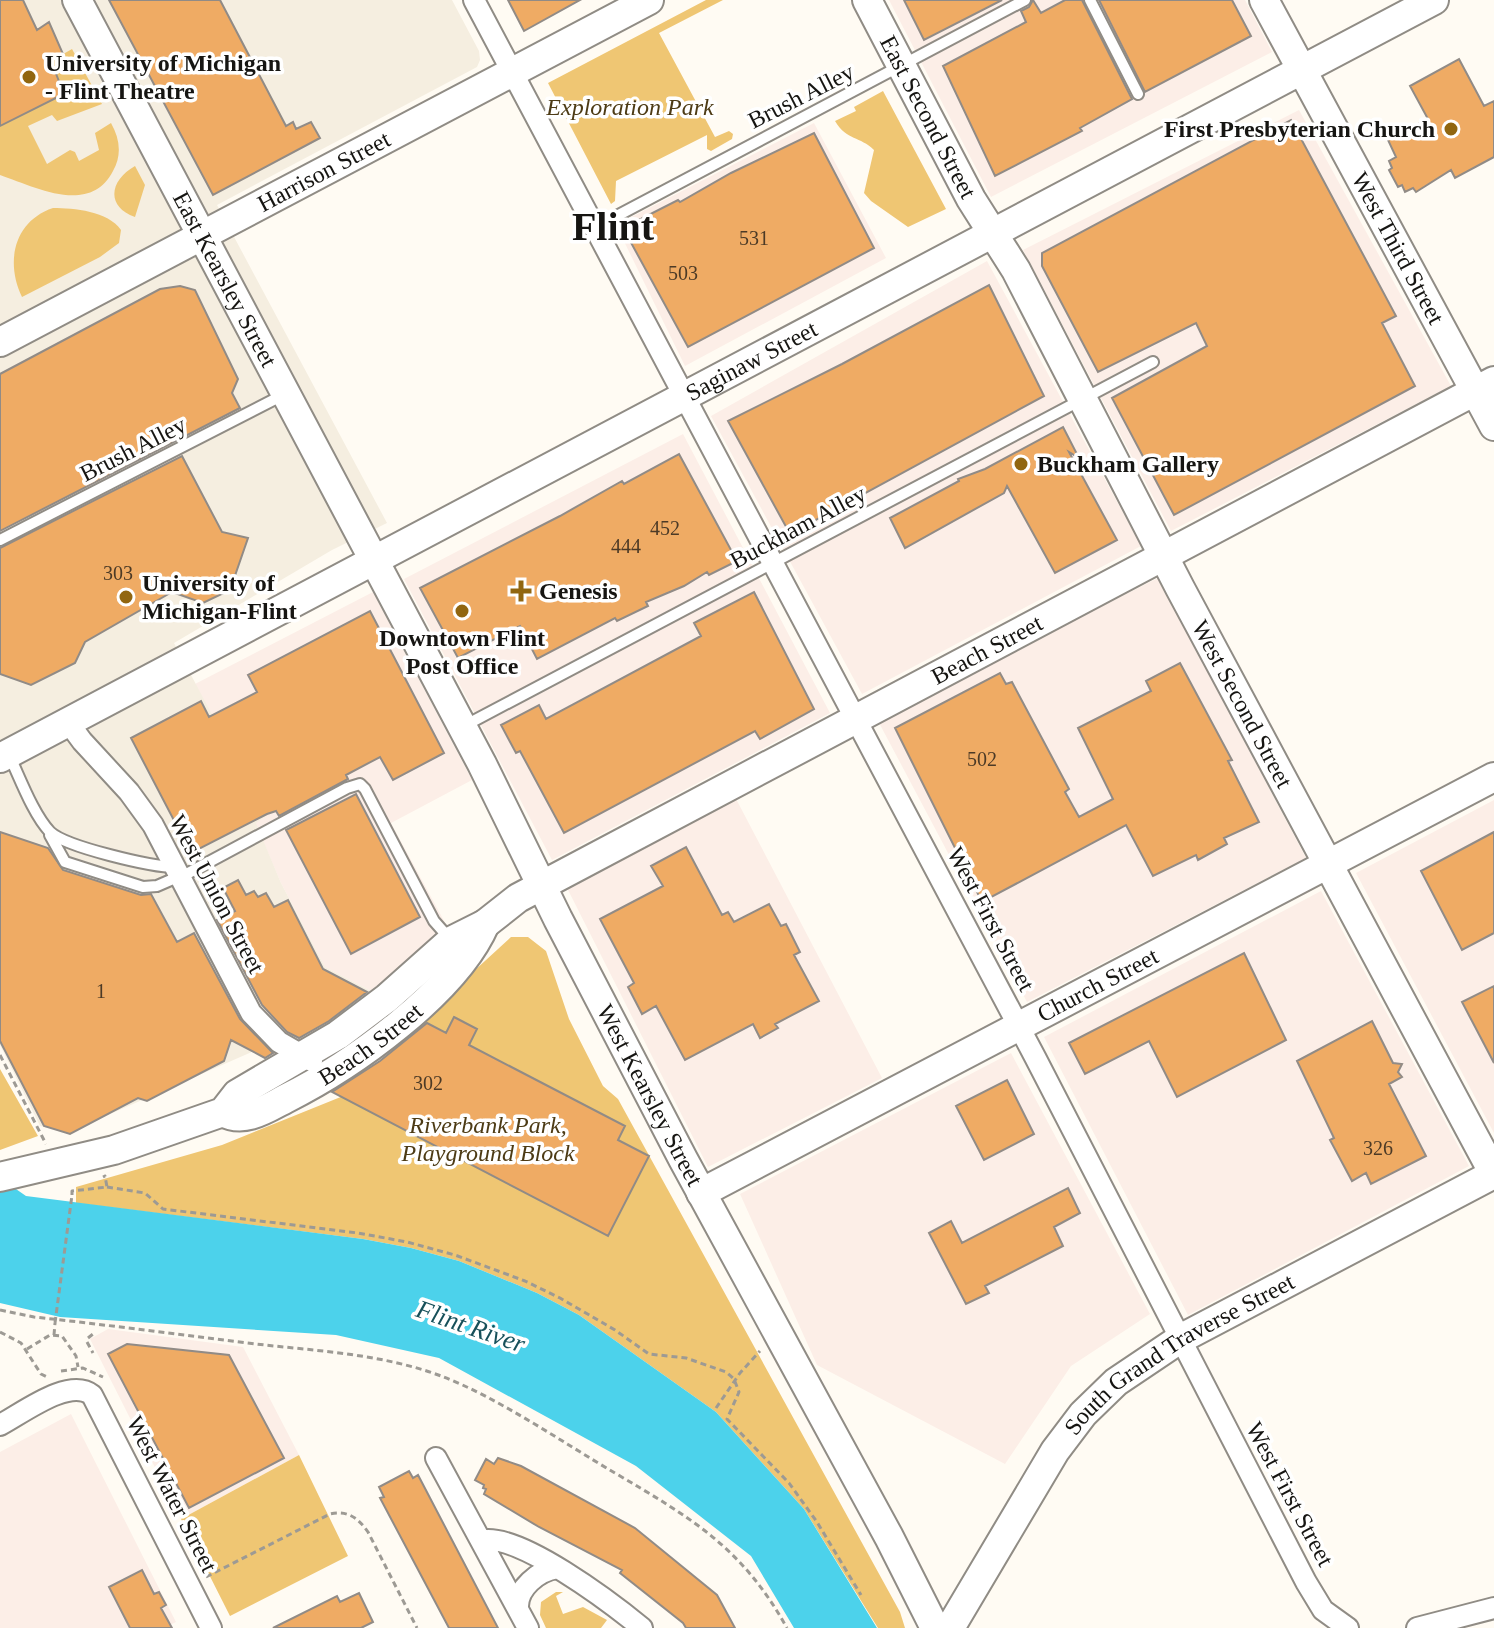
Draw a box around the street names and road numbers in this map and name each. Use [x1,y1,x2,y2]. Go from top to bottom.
street label: East Second Street [875,31,982,203]
street label: Brush Alley [744,58,858,134]
street label: Harrison Street [253,126,395,217]
street label: West Third Street [1347,168,1450,329]
street label: East Kearsley Street [168,187,282,372]
street label: Saginaw Street [681,315,822,406]
street label: Brush Alley [76,411,190,487]
street label: Buckham Alley [726,480,870,574]
street label: Beach Street [927,609,1047,690]
street label: West Second Street [1187,616,1298,792]
street label: West Union Street [164,810,270,978]
street label: West First Street [942,843,1040,996]
street label: Church Street [1033,942,1163,1027]
street label: Beach Street [314,998,428,1091]
street label: West Kearsley Street [592,1000,708,1190]
street label: South Grand Traverse Street [1059,1268,1299,1440]
street label: West Water Street [121,1412,223,1577]
street label: West First Street [1241,1418,1339,1571]

